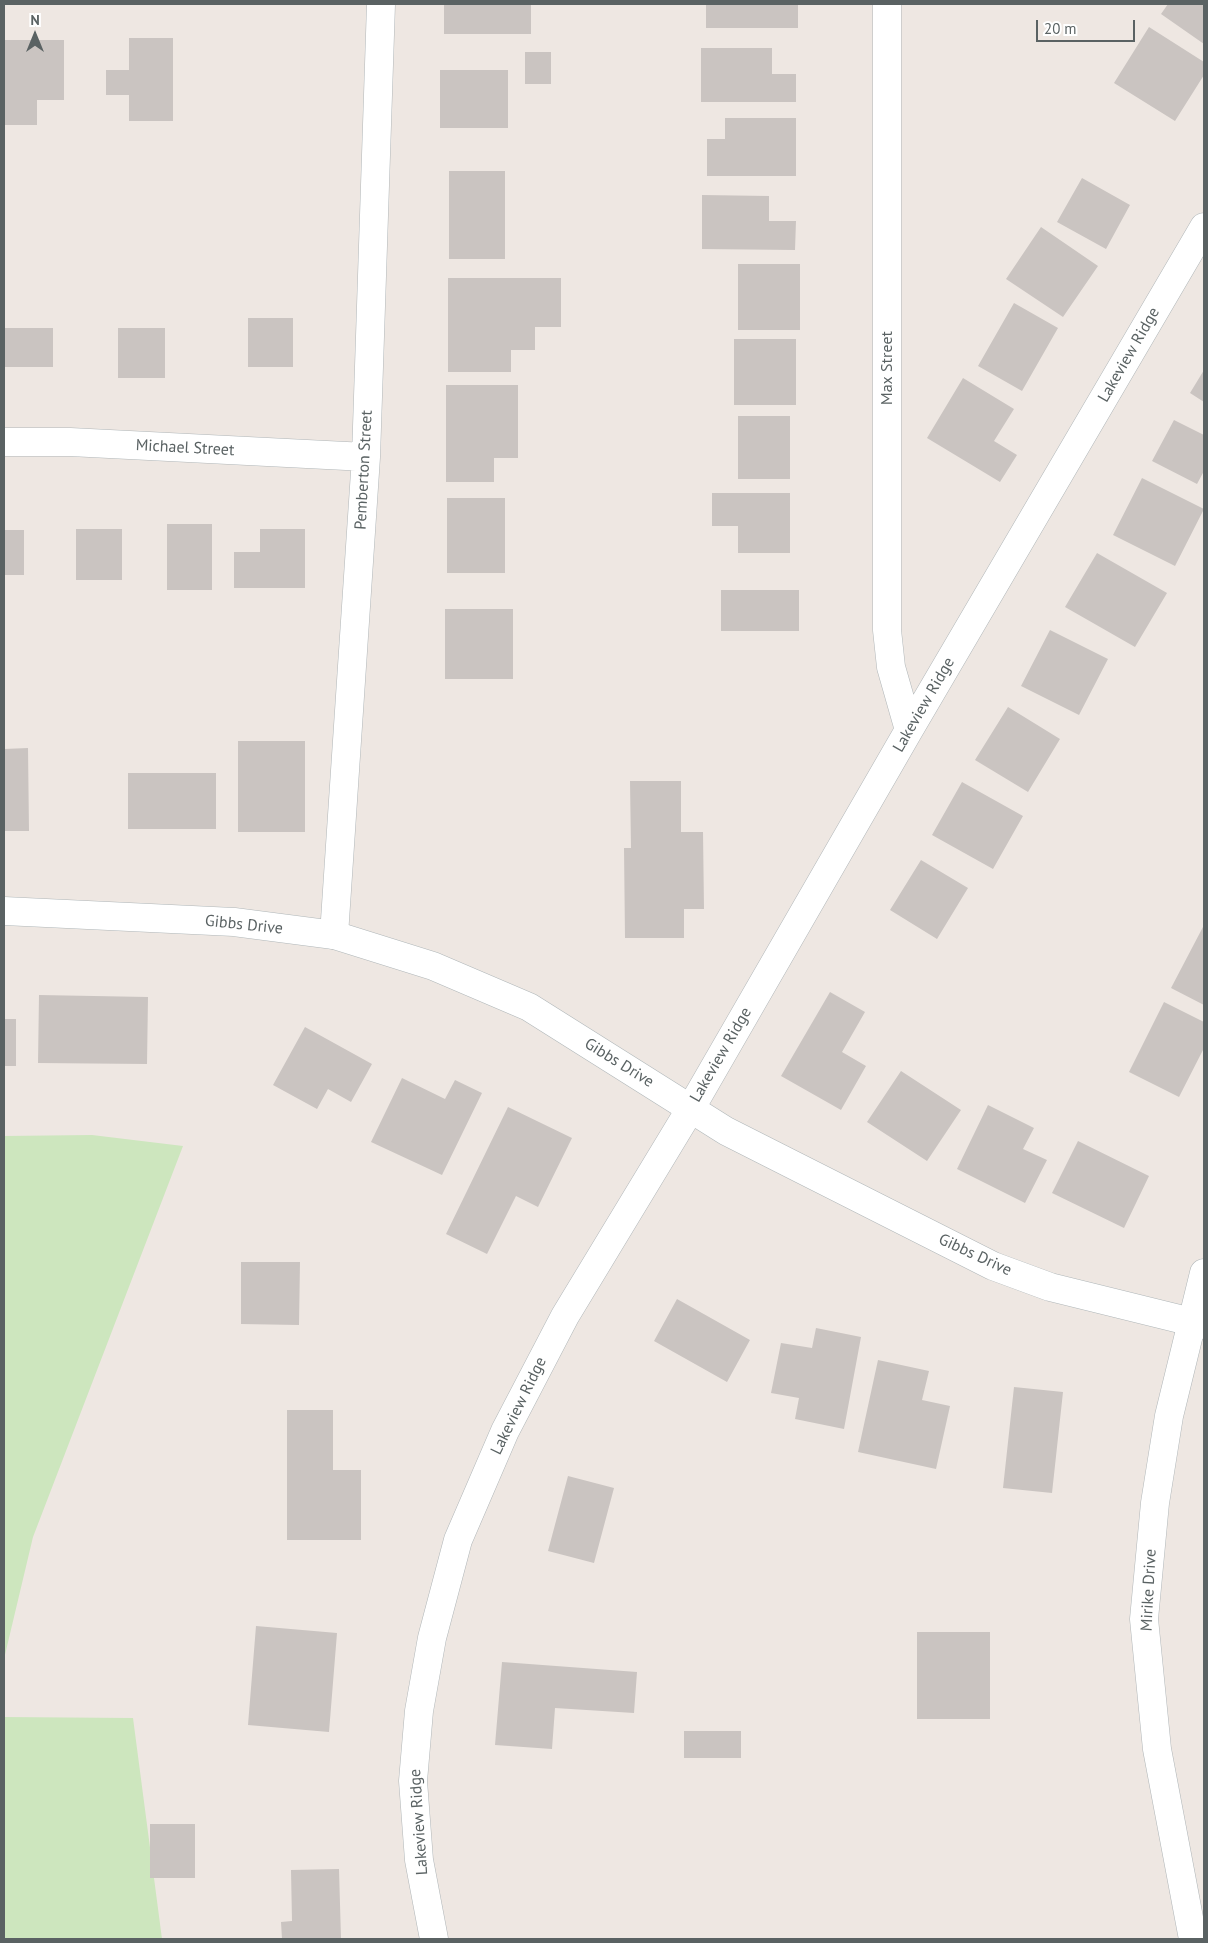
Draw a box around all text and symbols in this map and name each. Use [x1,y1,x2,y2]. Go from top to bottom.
north arrow [10,10,60,60]
scale bar [1038,10,1137,42]
text: N [30,11,40,29]
text: 20 m [1044,19,1077,38]
street label: Lakeview Ridge [1094,304,1164,406]
street label: Max Street [877,331,897,405]
street label: Pemberton Street [351,410,377,530]
street label: Michael Street [135,436,235,460]
street label: Lakeview Ridge [889,654,959,756]
street label: Gibbs Drive [204,911,284,939]
street label: Lakeview Ridge [686,1004,756,1106]
street label: Gibbs Drive [581,1034,657,1092]
street label: Gibbs Drive [935,1230,1015,1280]
street label: Lakeview Ridge [487,1354,551,1458]
street label: Mirike Drive [1137,1548,1161,1632]
street label: Lakeview Ridge [406,1768,432,1876]

